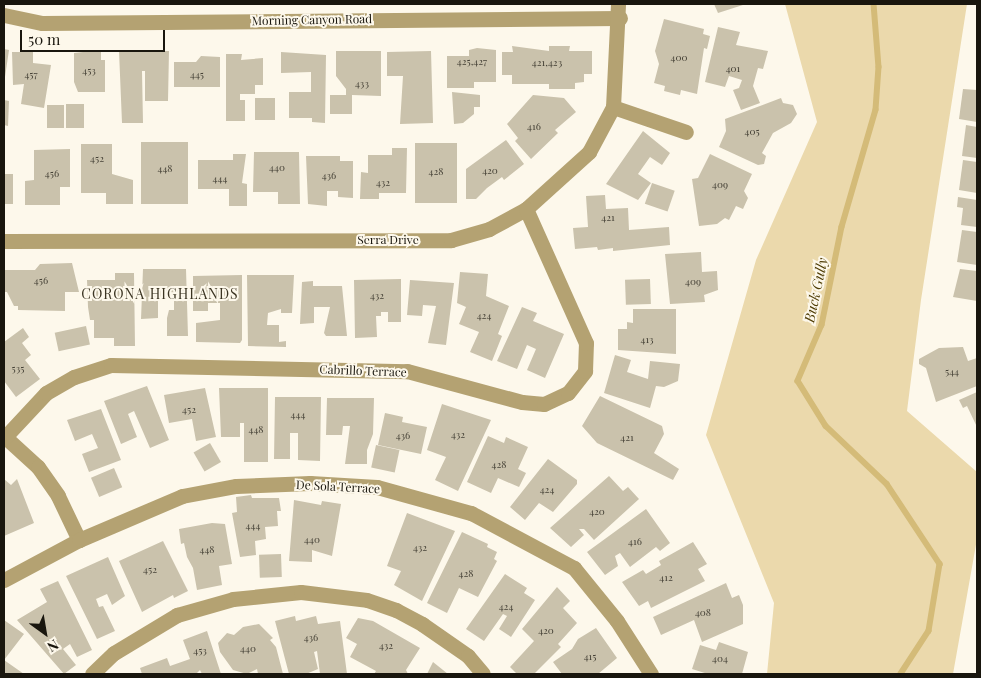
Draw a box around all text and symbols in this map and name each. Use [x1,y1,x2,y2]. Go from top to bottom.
street label: Morning Canyon Road [252,12,372,28]
scale bar [22,20,168,52]
text: 50 m [28,29,60,49]
house number: 400 [671,52,687,64]
house number: 425,427 [457,56,487,68]
house number: 421,423 [532,57,562,69]
house number: 401 [726,63,740,75]
house number: 453 [82,65,96,77]
house number: 457 [24,69,38,81]
house number: 445 [190,69,204,81]
house number: 433 [355,78,369,90]
house number: 416 [527,121,541,133]
house number: 405 [744,126,760,138]
house number: 452 [90,153,104,165]
house number: 440 [269,162,285,174]
house number: 448 [157,163,173,175]
house number: 420 [482,165,498,177]
house number: 428 [429,166,443,178]
house number: 456 [45,168,59,180]
house number: 436 [322,170,336,182]
house number: 444 [213,173,227,185]
house number: 432 [376,177,390,189]
house number: 409 [712,179,728,191]
house number: 421 [601,212,615,224]
street label: Serra Drive [357,233,419,247]
water label: Buck Gully [801,256,831,324]
house number: 456 [34,275,48,287]
house number: 409 [685,276,701,288]
district label: CORONA HIGHLANDS [79,286,241,302]
house number: 432 [370,290,384,302]
house number: 424 [477,310,491,322]
house number: 413 [641,334,653,346]
street label: Cabrillo Terrace [319,362,407,380]
house number: 535 [12,363,24,375]
house number: 544 [945,366,959,378]
house number: 452 [182,404,196,416]
house number: 444 [291,409,305,421]
house number: 448 [248,424,264,436]
house number: 432 [451,429,465,441]
house number: 436 [396,430,410,442]
house number: 421 [620,432,634,444]
house number: 428 [492,459,506,471]
street label: De Sola Terrace [295,478,381,496]
house number: 424 [540,484,554,496]
house number: 420 [589,506,605,518]
house number: 444 [246,520,260,532]
house number: 440 [304,534,320,546]
house number: 416 [628,536,642,548]
house number: 432 [413,542,427,554]
house number: 448 [199,544,215,556]
house number: 452 [143,564,157,576]
house number: 428 [459,568,473,580]
house number: 412 [659,572,673,584]
house number: 424 [499,601,513,613]
house number: 408 [695,607,711,619]
north arrow [20,608,70,658]
house number: 420 [538,625,554,637]
house number: 436 [304,632,318,644]
text: N [44,635,63,657]
house number: 432 [379,640,393,652]
house number: 440 [240,643,256,655]
house number: 453 [193,645,207,657]
house number: 415 [584,651,596,663]
house number: 404 [712,653,728,665]

